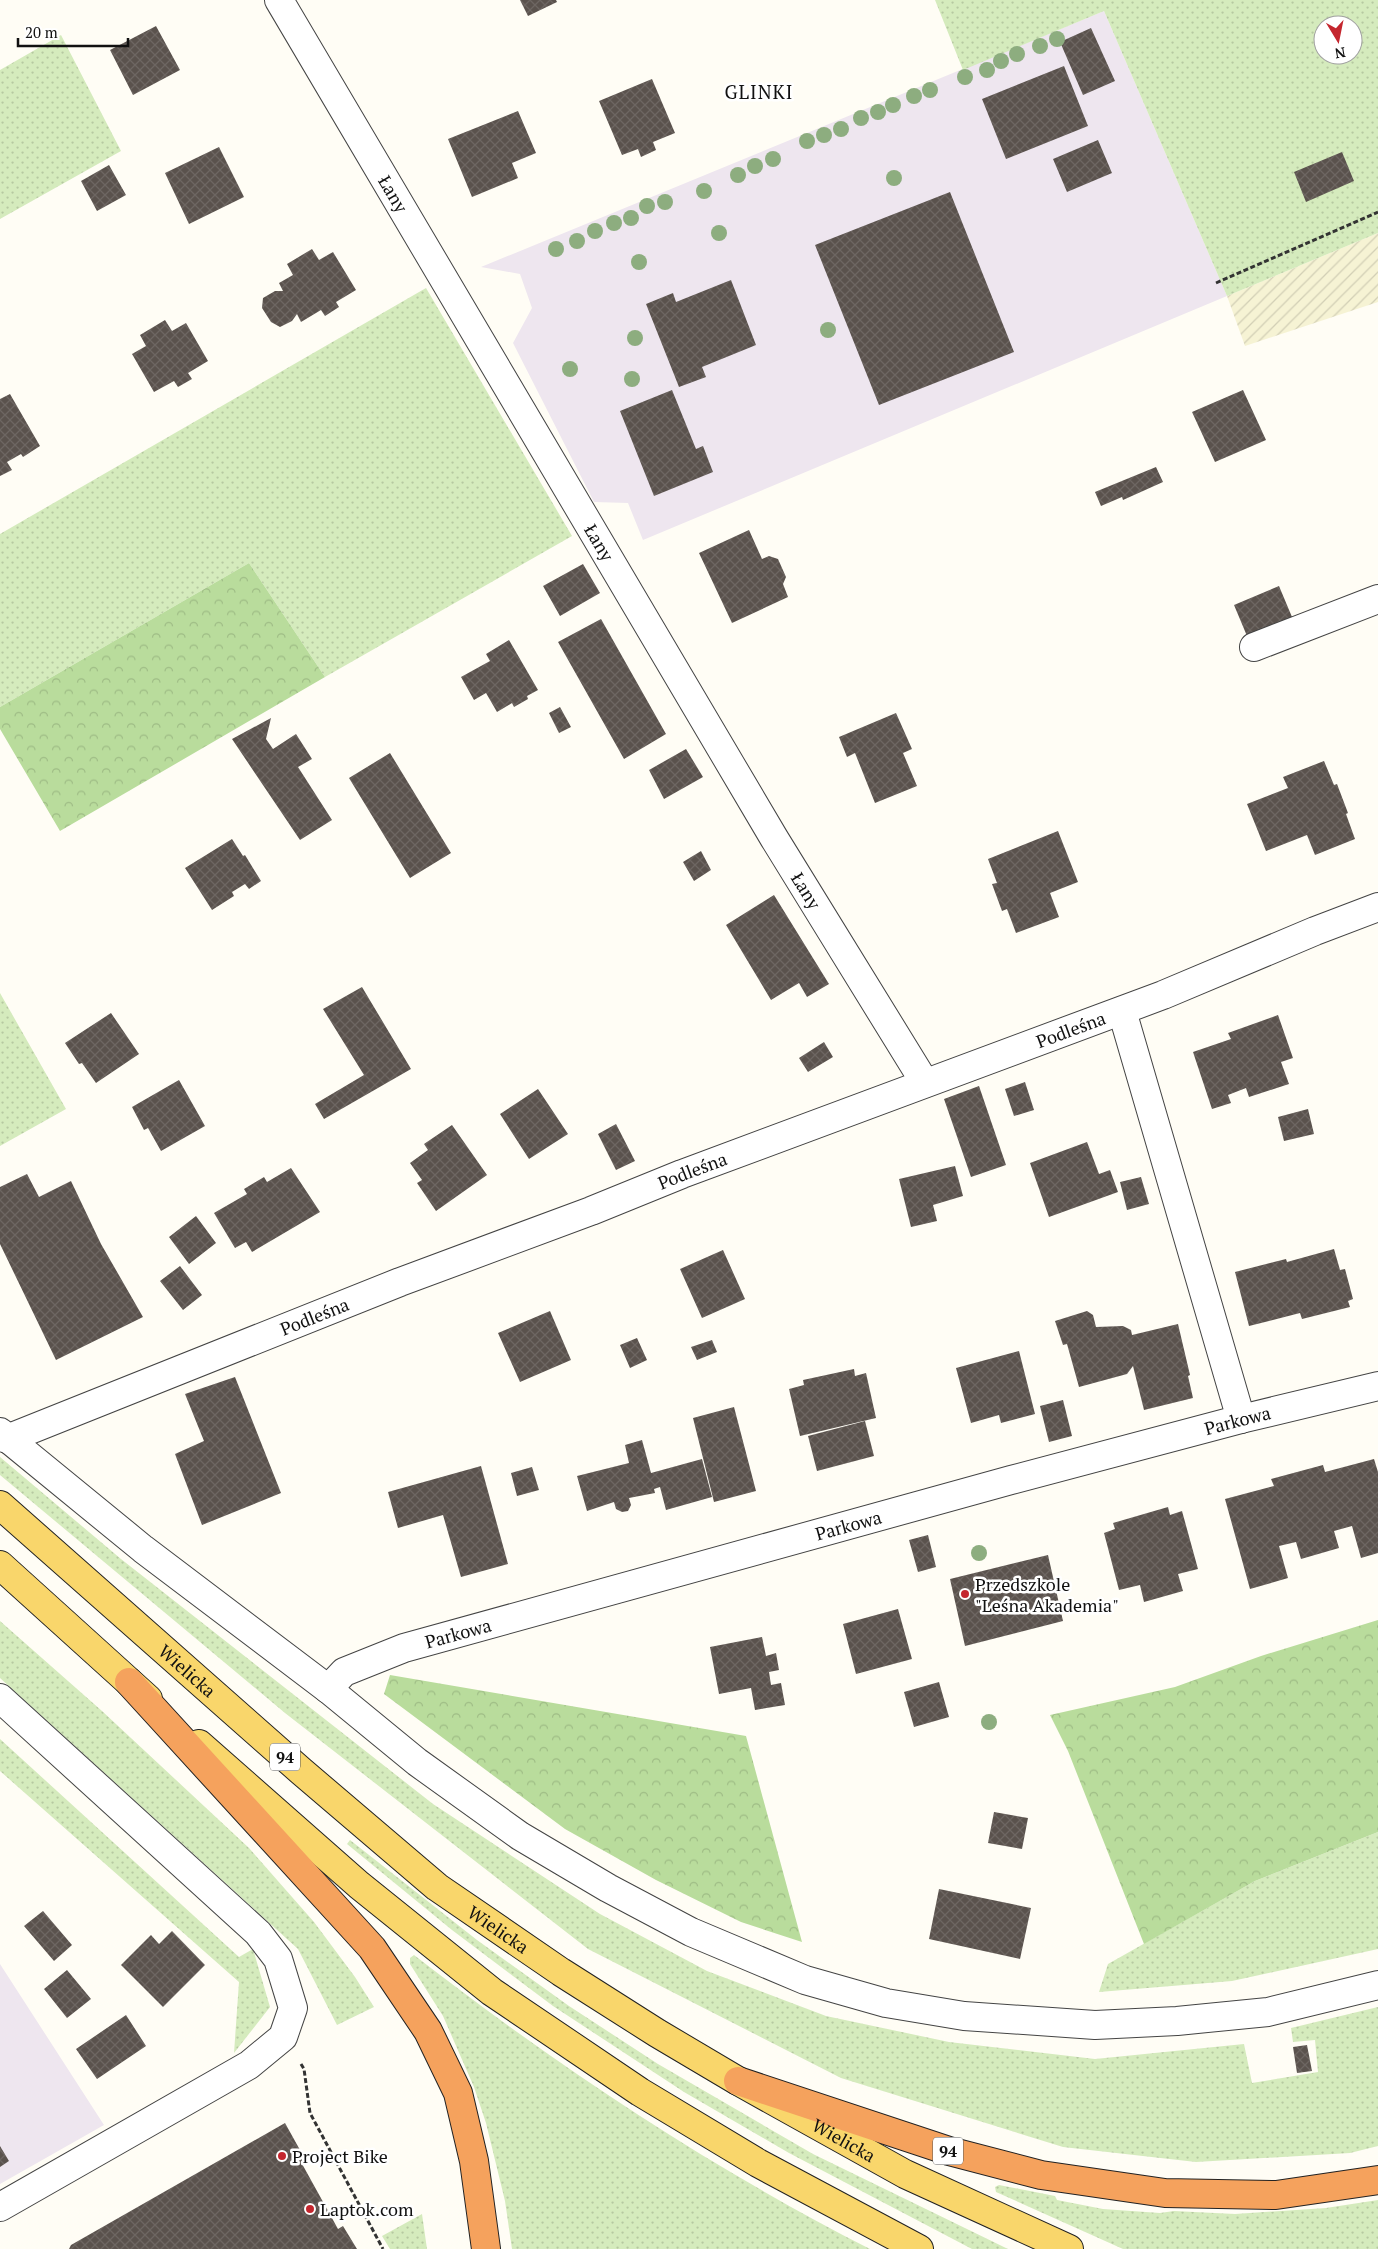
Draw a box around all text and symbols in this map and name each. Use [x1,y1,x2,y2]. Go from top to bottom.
scale bar [18,15,128,47]
north arrow [1313,15,1363,65]
text: 20 m [25,22,58,42]
text: N [1333,43,1347,64]
district label: GLINKI [724,79,794,104]
street label: Łany [373,171,414,217]
street label: Łany [579,520,620,566]
street label: Łany [786,868,827,914]
street label: Podleśna [1033,1005,1109,1053]
street label: Podleśna [654,1146,730,1195]
street label: Podleśna [276,1292,352,1341]
street label: Parkowa [1202,1400,1273,1440]
street label: Parkowa [812,1504,884,1546]
place label: Przedszkole "Leśna Akademia" [975,1572,1119,1617]
marker: Przedszkole "Leśna Akademia" [959,1588,971,1600]
street label: Parkowa [422,1612,494,1654]
street label: Wielicka [154,1639,221,1702]
road number: 94 [270,1744,300,1770]
street label: Wielicka [463,1900,534,1959]
street label: Wielicka [808,2113,880,2167]
road number: 94 [933,2138,963,2164]
place label: Project Bike [292,2144,388,2168]
marker: Project Bike [276,2150,288,2162]
place label: Laptok.com [320,2197,414,2221]
marker: Laptok.com [304,2203,316,2215]

